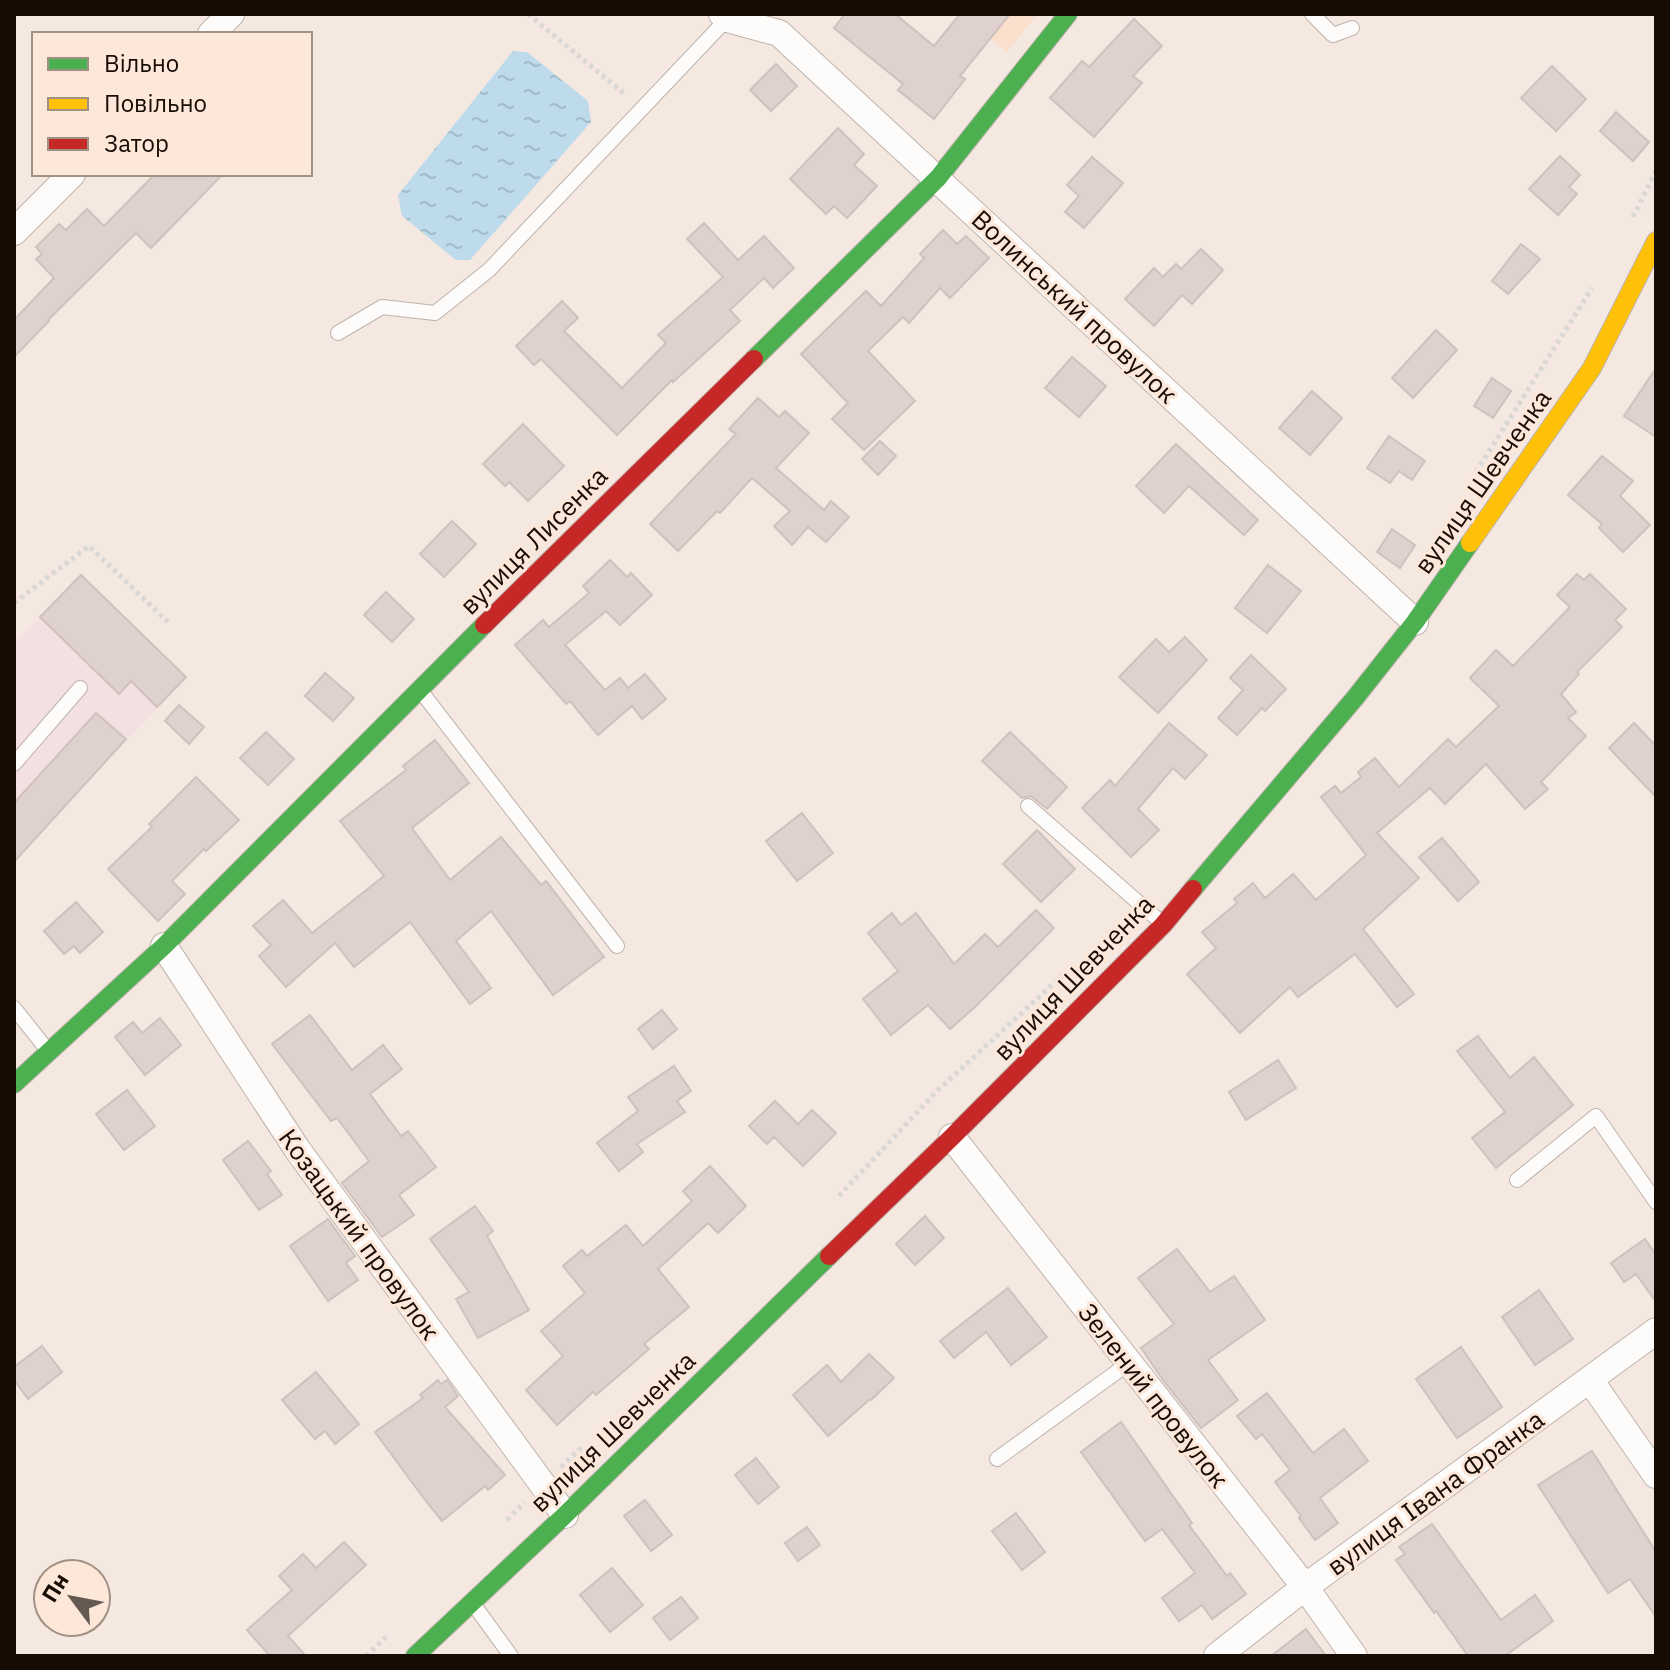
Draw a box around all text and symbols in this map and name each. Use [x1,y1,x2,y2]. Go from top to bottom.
legend [32,32,312,176]
text: Вільно [104,47,179,79]
text: Повільно [104,87,207,119]
text: Затор [104,127,169,159]
street label: Волинський провулок [965,202,1185,410]
street label: вулиця Шевченка [1406,382,1558,580]
street label: вулиця Лисенка [452,459,614,621]
street label: вулиця Шевченка [985,887,1161,1067]
street label: Козацький провулок [272,1122,448,1346]
street label: Зелений провулок [1071,1296,1237,1494]
street label: вулиця Шевченка [522,1343,702,1519]
street label: вулиця Івана Франка [1320,1402,1550,1582]
north arrow [32,1558,112,1638]
text: Пн [35,1567,75,1607]

